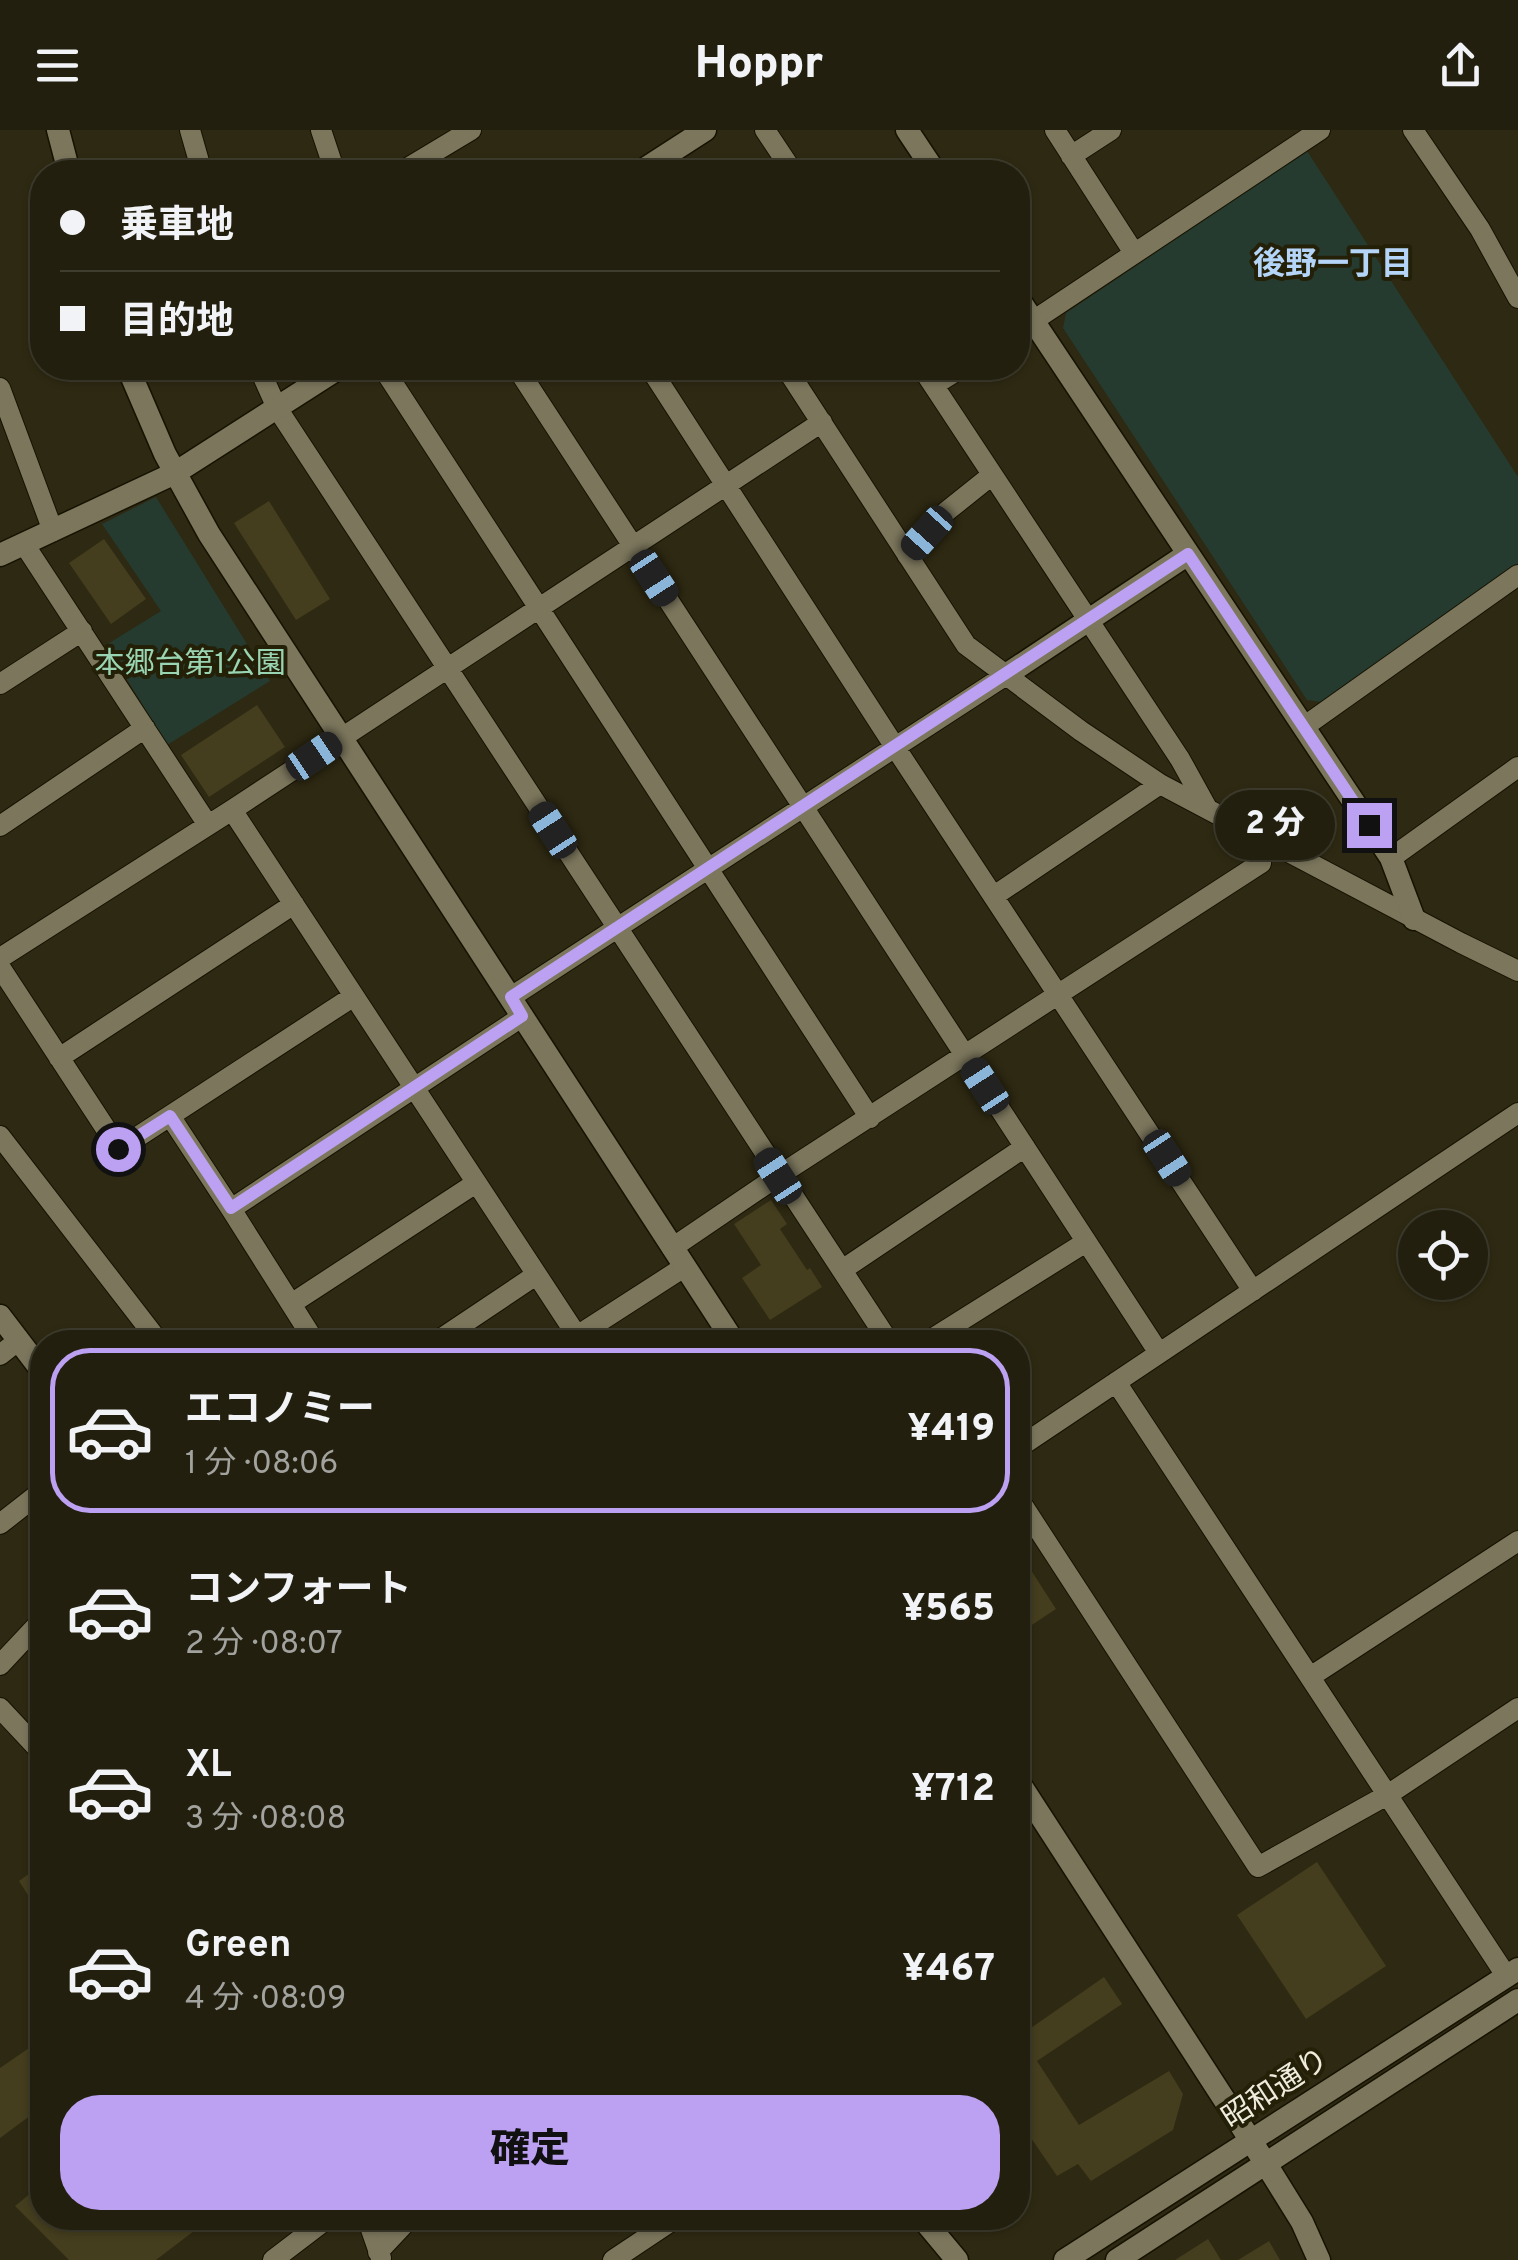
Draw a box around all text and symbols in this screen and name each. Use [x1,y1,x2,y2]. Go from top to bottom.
text: Hoppr [695,37,823,94]
icon: menu [30,38,85,93]
icon: share [1433,38,1488,93]
text: 乗車地 [120,203,234,252]
district label: 後野一丁目 [1253,246,1413,286]
text: 目的地 [120,299,234,348]
car [896,501,958,565]
car [625,545,683,611]
park label: 本郷台第1公園 [94,647,286,684]
car [281,727,347,785]
callout: 2 分 [1214,790,1334,860]
car [524,797,582,863]
route end [1347,803,1392,848]
text: 2 分 [1245,805,1305,845]
car [956,1053,1014,1119]
car [1138,1125,1196,1191]
route start [96,1127,141,1172]
car [749,1143,807,1209]
map controls [1398,1210,1488,1300]
button: locate [1398,1210,1488,1300]
icon: car [65,1386,155,1476]
text: エコノミー [185,1387,375,1436]
text: ¥419 [908,1406,995,1455]
text: 1 分 · 08:06 [185,1445,338,1485]
icon: car [65,1566,155,1656]
text: コンフォート [185,1567,412,1616]
text: ¥565 [902,1586,995,1635]
text: 2 分 · 08:07 [185,1625,343,1665]
text: XL [185,1742,232,1791]
icon: car [65,1746,155,1836]
text: ¥712 [911,1766,995,1815]
text: 3 分 · 08:08 [185,1800,346,1840]
text: Green [185,1922,291,1971]
icon: car [65,1926,155,2016]
text: ¥467 [902,1946,995,1995]
text: 4 分 · 08:09 [185,1980,346,2020]
street label: 昭和通り [1216,2042,1337,2138]
button: 確定 [60,2095,1000,2210]

